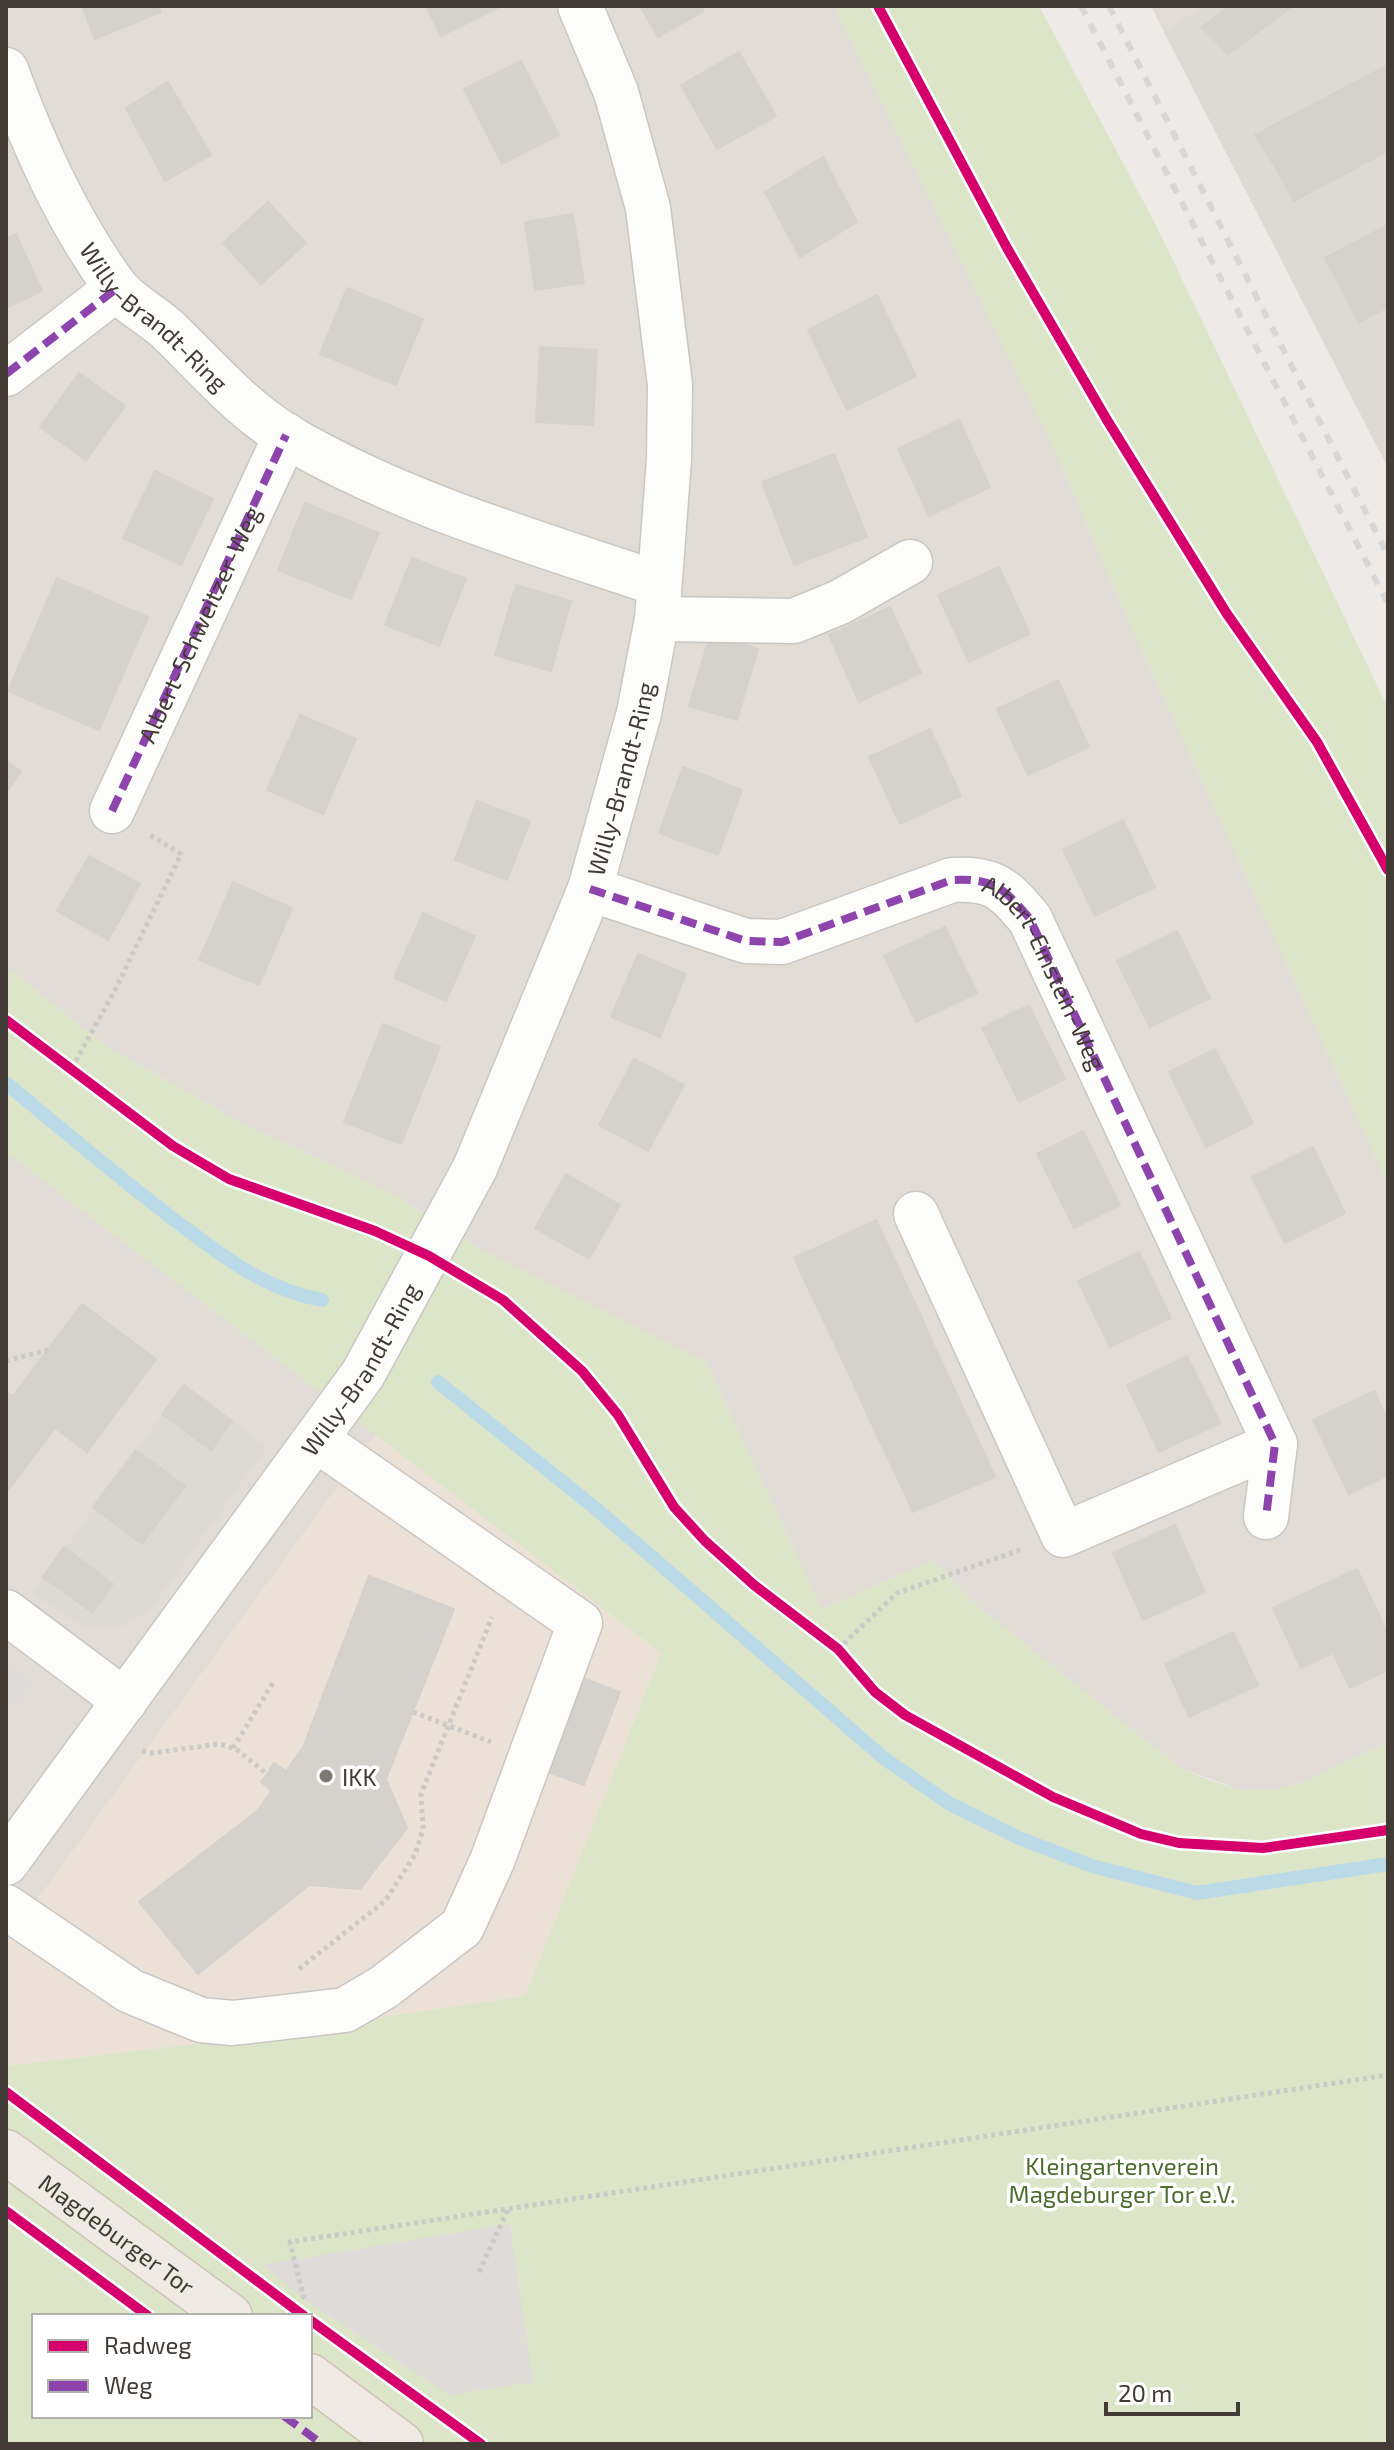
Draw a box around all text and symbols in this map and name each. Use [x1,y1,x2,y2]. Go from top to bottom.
street label: Willy-Brandt-Ring [75,236,235,397]
street label: Albert-Schweitzer-Weg [131,501,266,747]
street label: Willy-Brandt-Ring [580,680,659,879]
street label: Albert-Einstein-Weg [979,868,1113,1074]
street label: Willy-Brandt-Ring [294,1277,425,1461]
place label: IKK [342,1762,377,1791]
marker: IKK [317,1767,335,1785]
park label: Kleingartenverein Magdeburger Tor e.V. [1009,2151,1235,2208]
street label: Magdeburger Tor [34,2167,201,2300]
legend [32,2314,312,2418]
text: Radweg [104,2330,192,2359]
scale bar [1106,2366,1238,2416]
text: Weg [104,2370,153,2399]
text: 20 m [1118,2378,1172,2407]

